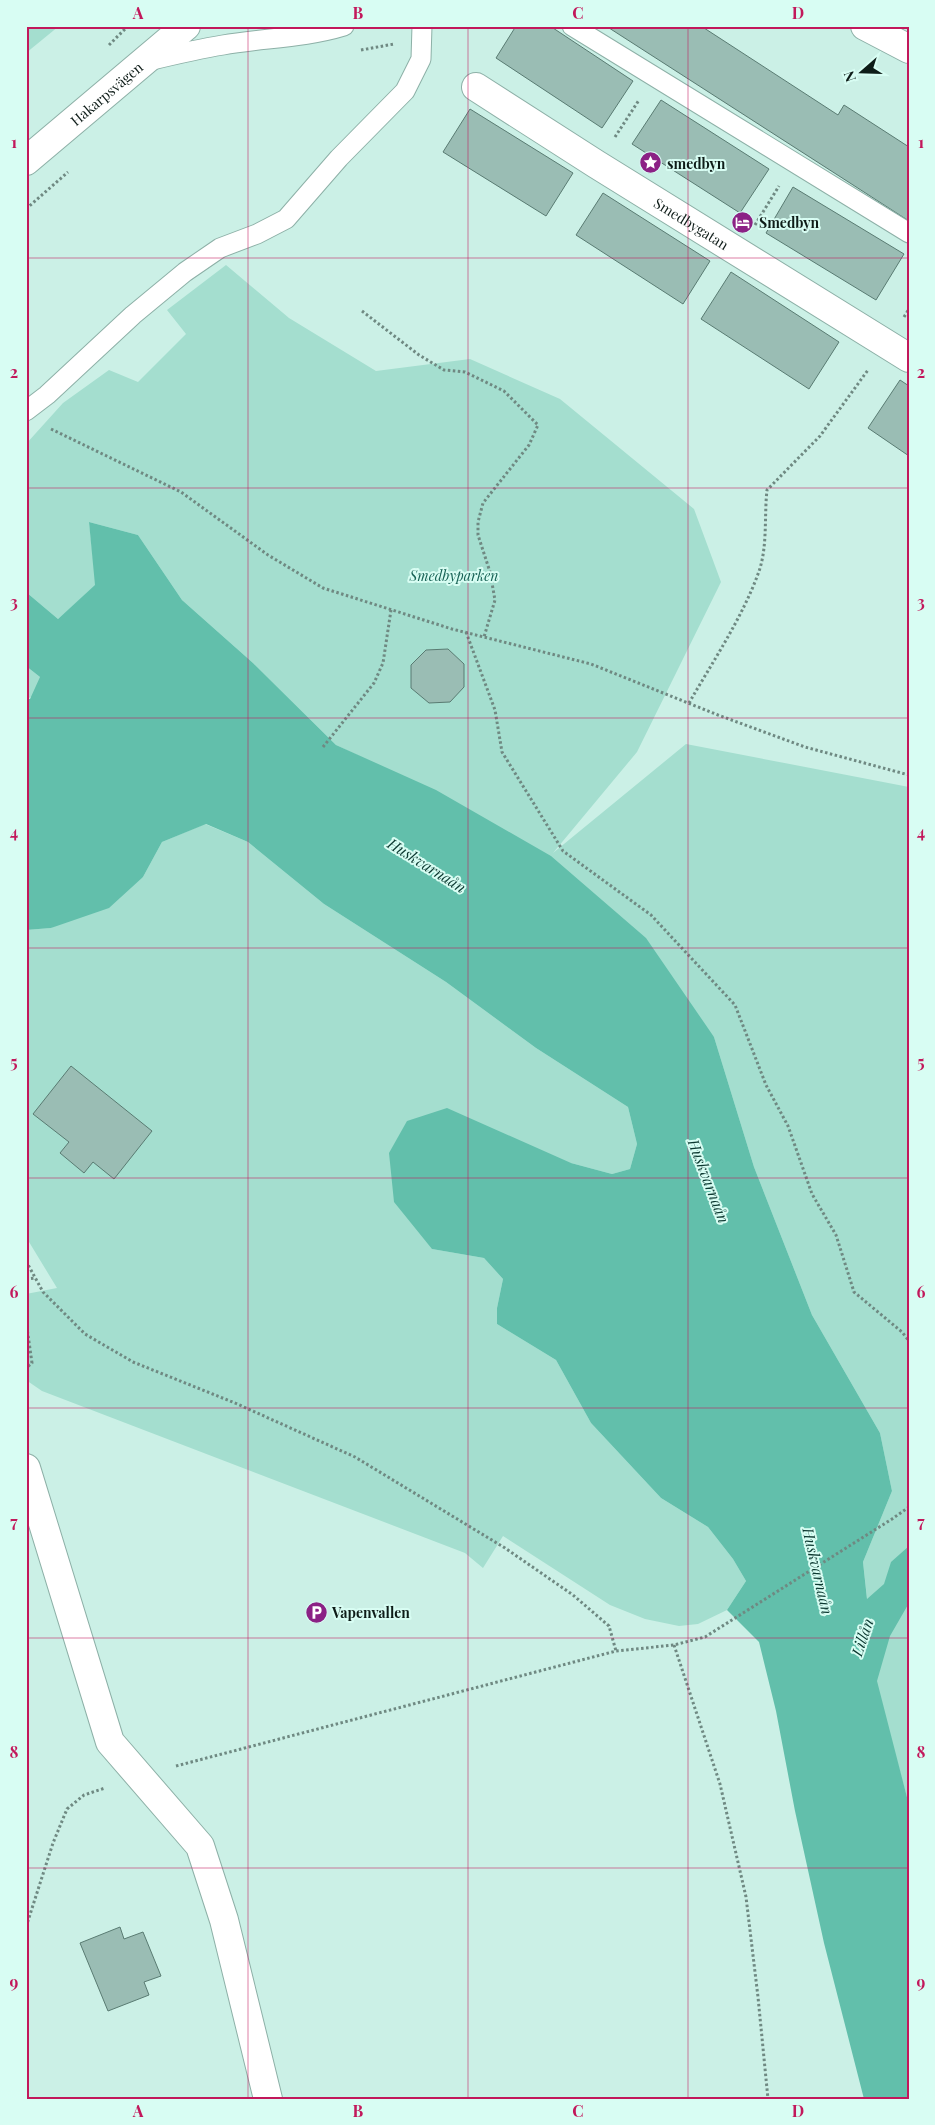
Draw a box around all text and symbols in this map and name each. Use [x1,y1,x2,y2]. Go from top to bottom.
text: A [132,2,144,23]
text: B [353,2,364,23]
text: C [572,2,584,23]
text: D [792,2,804,23]
north arrow [838,48,888,98]
street label: Hakarpsvägen [66,57,147,129]
text: N [839,69,860,85]
text: 1 [11,131,17,152]
text: 1 [918,131,924,152]
place icon: smedbyn [639,151,663,175]
place label: smedbyn [667,154,726,173]
street label: Smedbygatan [651,193,733,254]
hotel icon: Smedbyn [731,210,755,234]
place label: Smedbyn [759,213,820,232]
text: 2 [10,361,18,382]
text: 2 [917,361,925,382]
park label: Smedbyparken [409,566,498,585]
text: 3 [10,591,18,612]
text: 3 [917,591,925,612]
text: 4 [10,821,18,842]
text: 4 [917,821,925,842]
water label: Huskvarnaån [383,833,470,897]
text: 5 [10,1051,18,1072]
text: 5 [917,1051,925,1072]
water label: Huskvarnaån [683,1135,734,1226]
text: 6 [10,1281,19,1302]
text: 6 [917,1281,926,1302]
text: 7 [10,1511,18,1532]
text: 7 [917,1511,925,1532]
water label: Huskvarnaån [798,1525,838,1616]
parking icon: Vapenvallen [304,1600,328,1624]
place label: Vapenvallen [331,1603,410,1622]
water label: Lillån [846,1616,878,1659]
text: 8 [10,1741,19,1762]
text: 8 [917,1741,926,1762]
text: 9 [10,1971,19,1992]
text: 9 [917,1971,926,1992]
text: A [132,2100,144,2121]
text: B [353,2100,364,2121]
text: C [572,2100,584,2121]
text: D [792,2100,804,2121]

